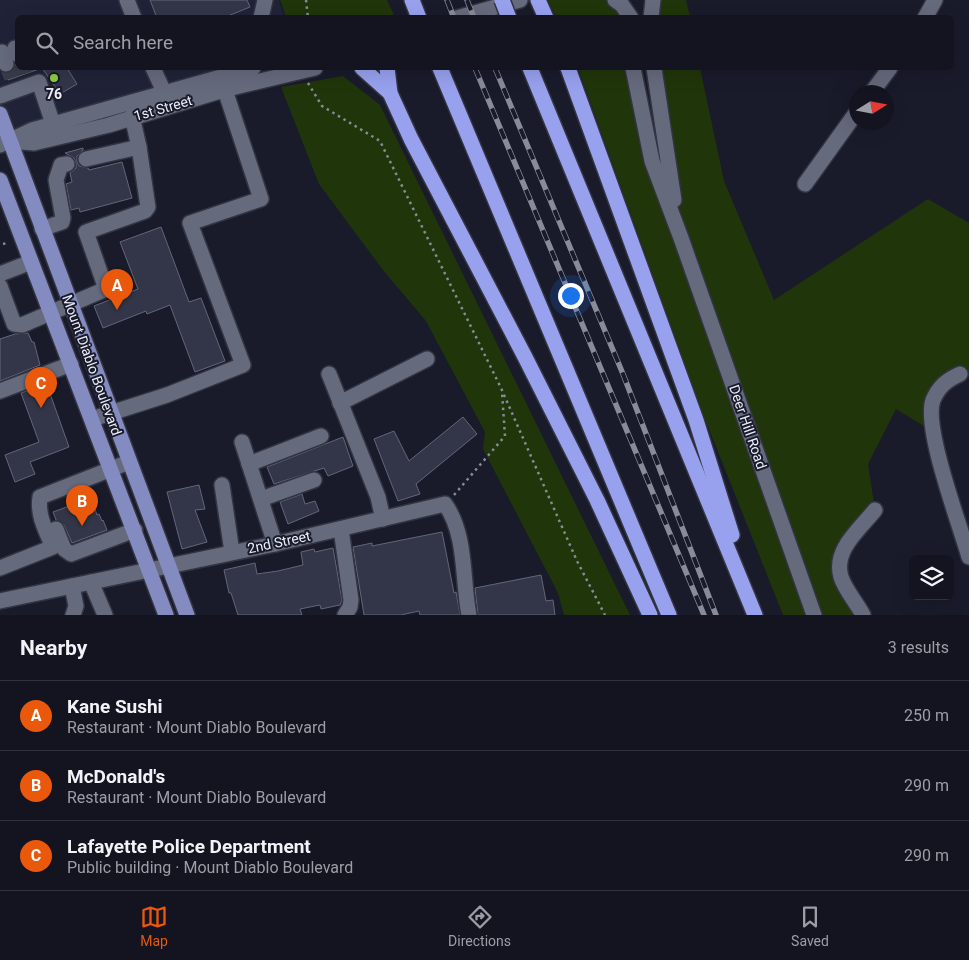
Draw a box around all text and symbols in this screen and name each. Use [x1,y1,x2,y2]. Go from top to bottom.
search box [15,15,954,70]
icon: search [33,29,61,57]
text: Search here [73,31,173,54]
marker: 76 [48,72,60,84]
north arrow [849,85,894,130]
place label: 76 [46,86,62,102]
street label: 1st Street [132,92,194,124]
pin: A [101,269,133,310]
your location [558,283,584,309]
street label: Mount Diablo Boulevard [59,292,125,438]
pin: C [25,367,57,408]
street label: Deer Hill Road [726,383,770,471]
pin: B [66,485,98,526]
street label: 2nd Street [246,527,312,556]
map controls [909,555,954,600]
button: layers [909,555,954,600]
text: Nearby [20,636,87,660]
text: 3 results [888,638,949,657]
text: Kane Sushi [67,695,163,718]
text: A [31,706,41,725]
text: 250 m [904,706,949,725]
text: Restaurant · Mount Diablo Boulevard [67,718,326,737]
text: McDonald's [67,765,165,788]
text: B [31,776,41,795]
text: 290 m [904,776,949,795]
text: Restaurant · Mount Diablo Boulevard [67,788,326,807]
text: Lafayette Police Department [67,835,311,858]
text: C [31,846,41,865]
text: 290 m [904,846,949,865]
text: Public building · Mount Diablo Boulevard [67,858,353,877]
tab: Map [140,903,168,949]
tab: Directions [448,903,511,949]
tab: Saved [791,903,829,949]

